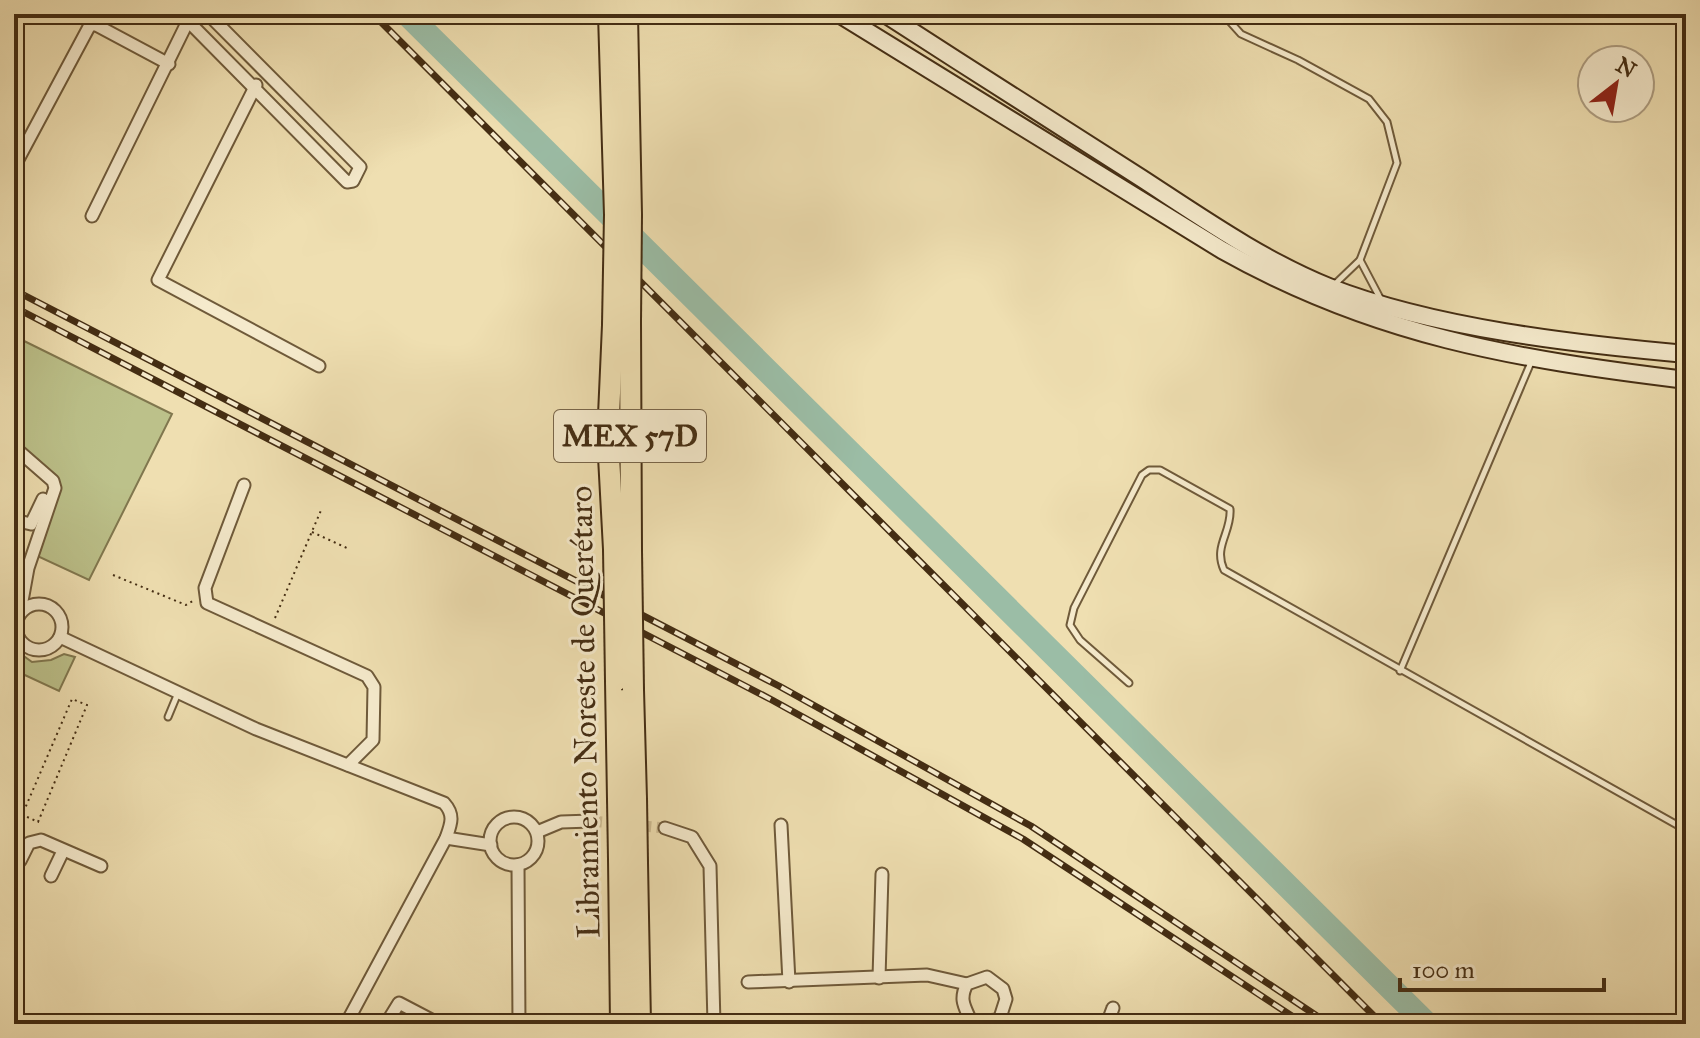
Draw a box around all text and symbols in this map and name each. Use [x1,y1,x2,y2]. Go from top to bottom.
north arrow [1576,44,1656,124]
text: N [1611,51,1641,84]
road number: MEX 57D [554,410,706,462]
street label: Libramiento Noreste de Querétaro [562,485,608,939]
scale bar [1400,942,1604,992]
text: 100 m [1412,955,1475,985]

